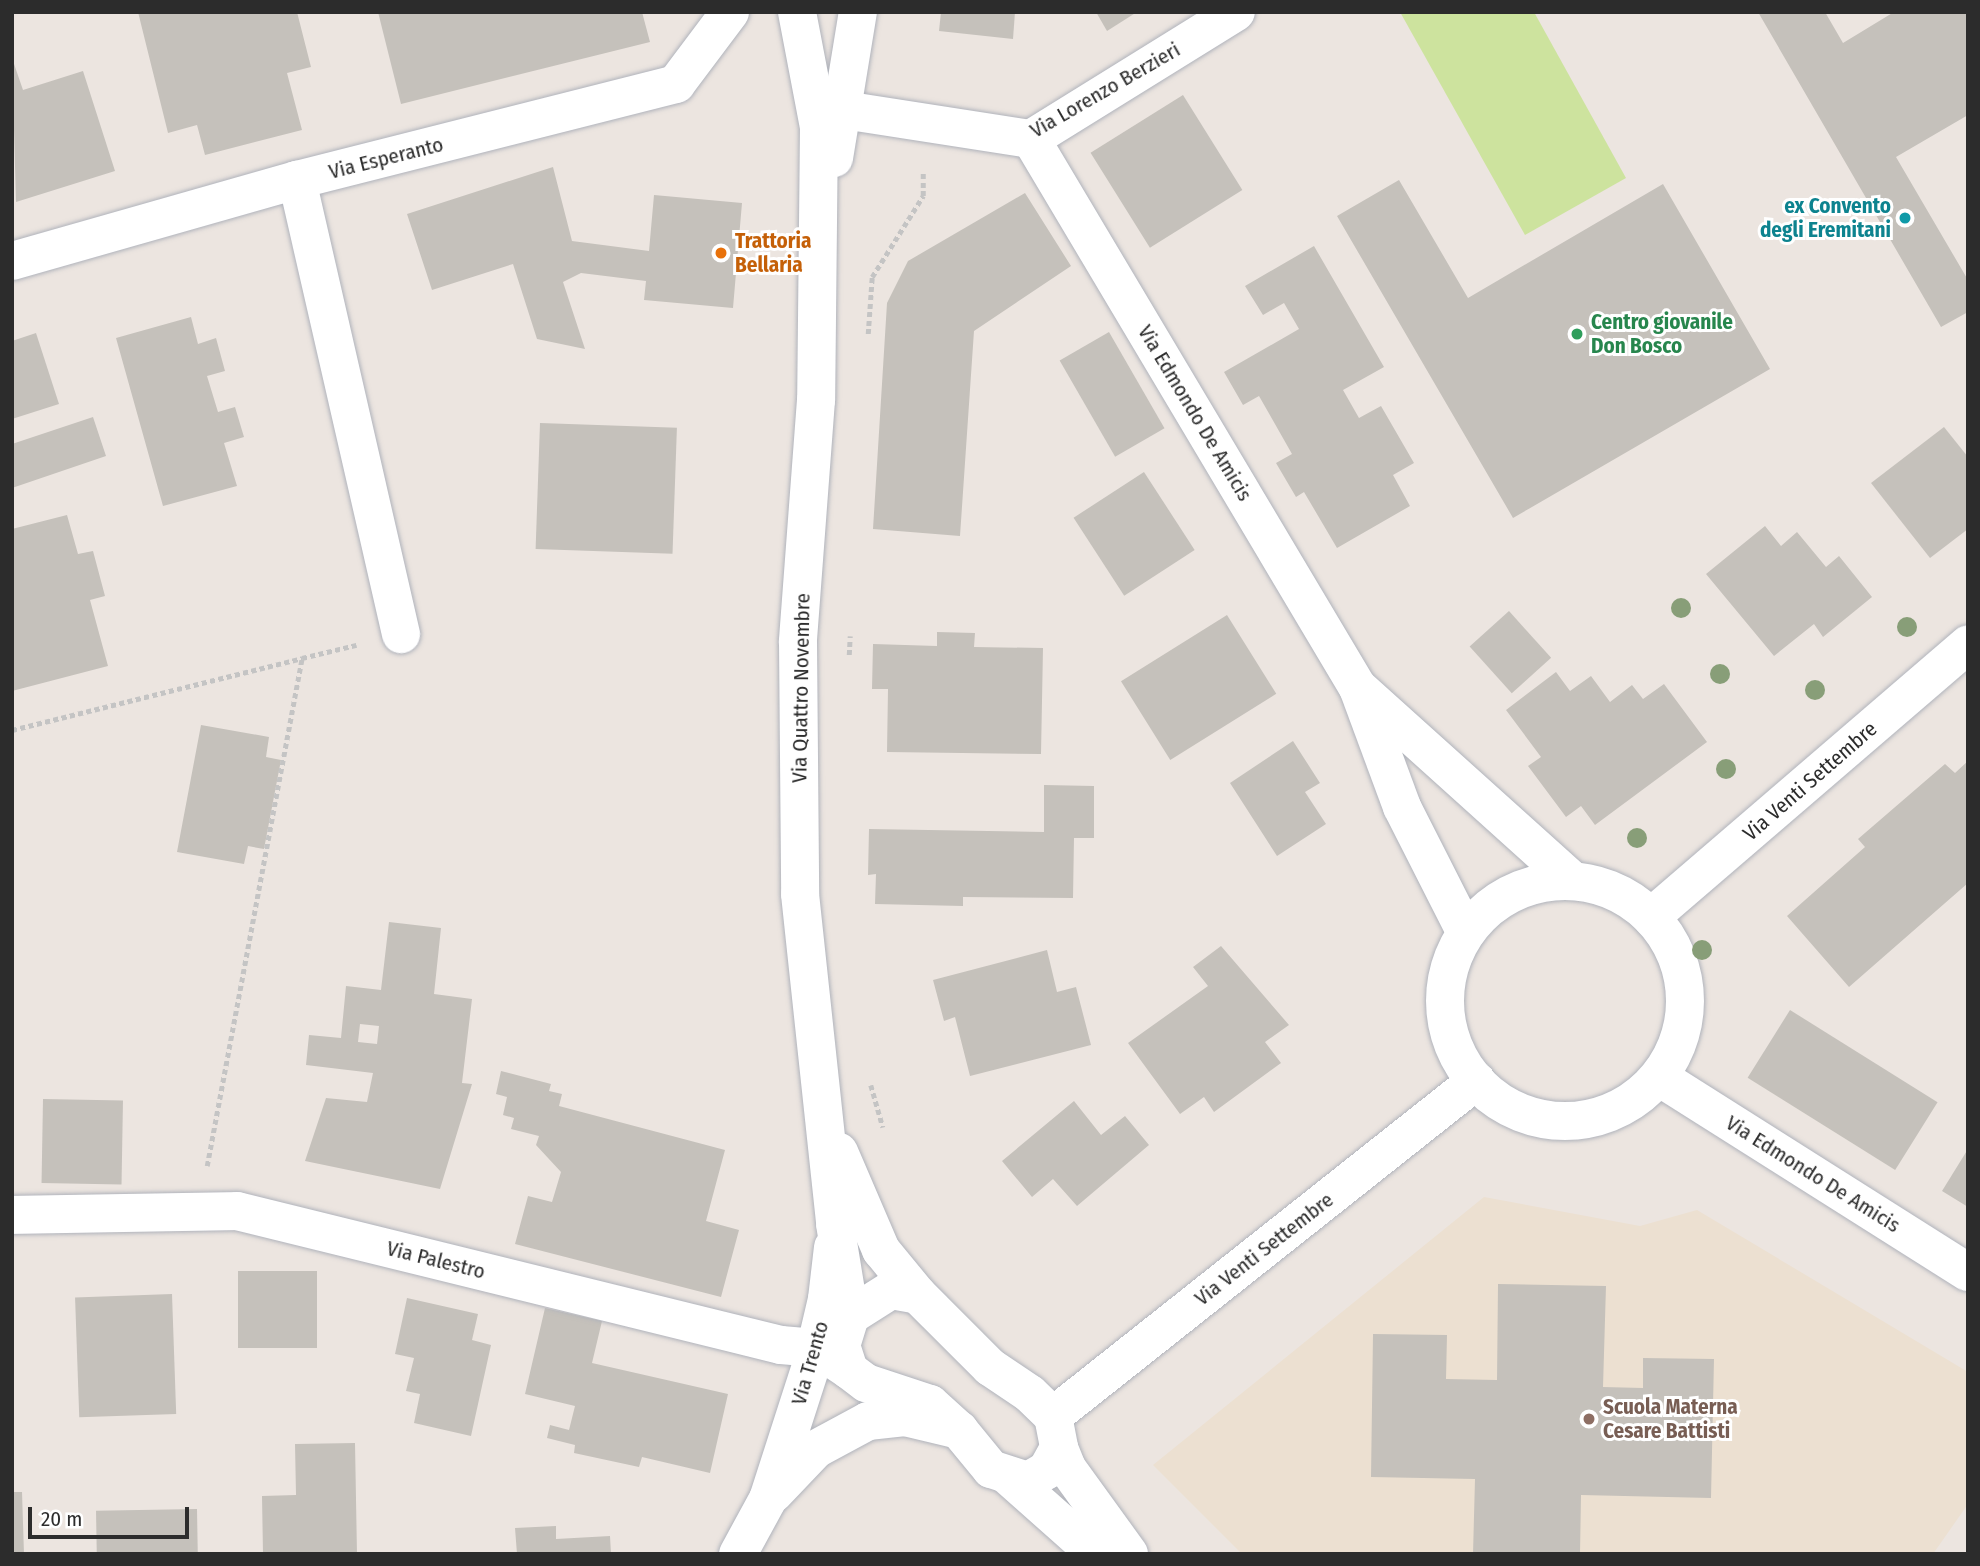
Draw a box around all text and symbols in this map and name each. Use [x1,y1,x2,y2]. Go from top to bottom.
street label: Via Lorenzo Berzieri [1026,37,1184,143]
street label: Via Esperanto [326,132,446,184]
place label: ex Convento degli Eremitani [1760,193,1891,243]
marker: ex Convento degli Eremitani [1897,210,1913,226]
place label: Trattoria Bellaria [735,228,811,278]
marker: Trattoria Bellaria [713,245,729,261]
place label: Centro giovanile Don Bosco [1591,309,1733,359]
street label: Via Edmondo De Amicis [1133,321,1257,505]
marker: Centro giovanile Don Bosco [1569,326,1585,342]
street label: Via Quattro Novembre [787,593,815,783]
street label: Via Venti Settembre [1738,716,1882,846]
street label: Via Edmondo De Amicis [1721,1110,1905,1238]
street label: Via Venti Settembre [1190,1187,1338,1311]
street label: Via Palestro [384,1236,488,1284]
street label: Via Trento [786,1318,834,1408]
place label: Scuola Materna Cesare Battisti [1603,1394,1738,1444]
marker: Scuola Materna Cesare Battisti [1581,1411,1597,1427]
scale bar [32,1492,192,1536]
text: 20 m [41,1506,82,1532]

